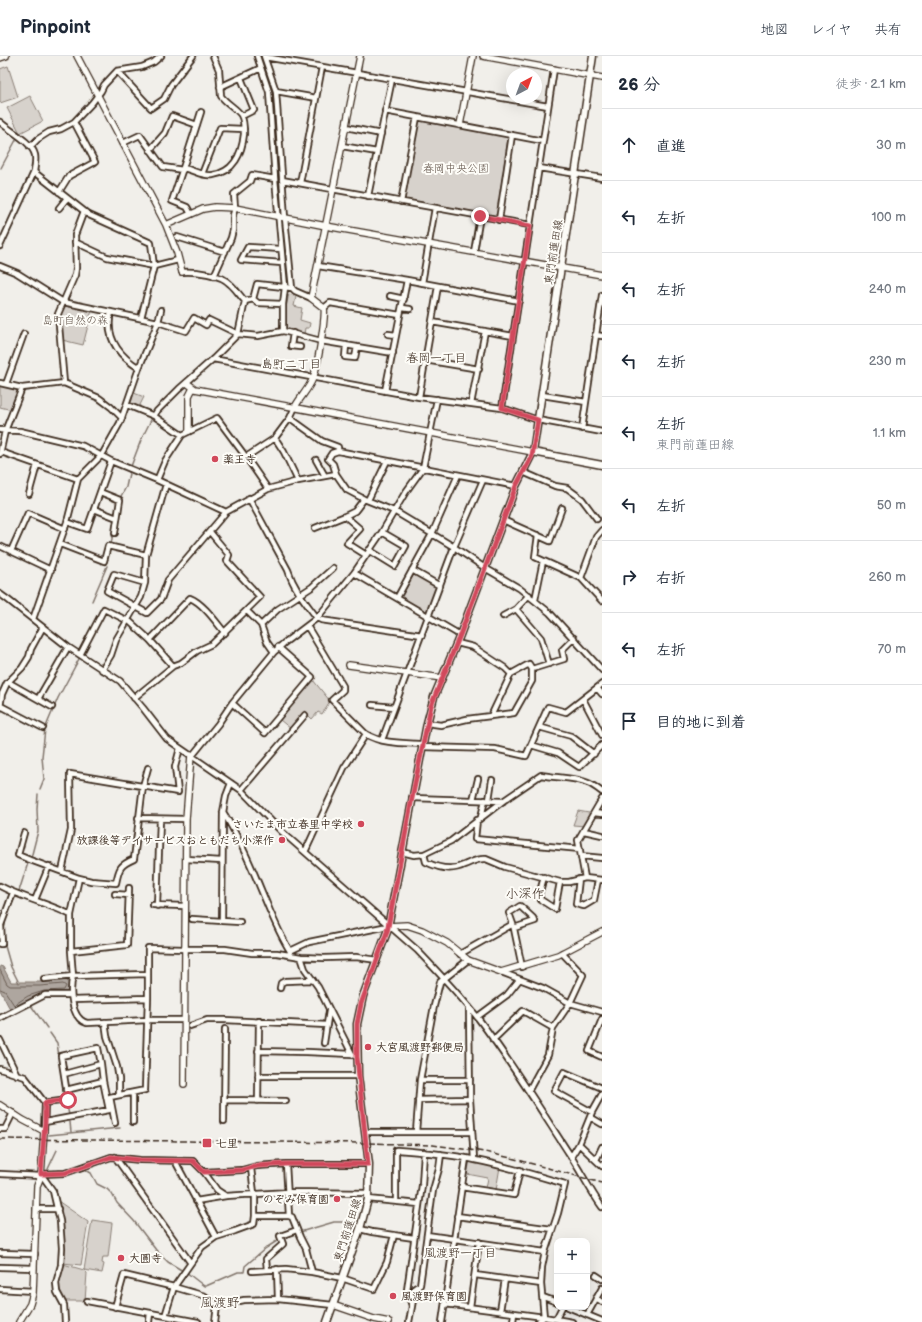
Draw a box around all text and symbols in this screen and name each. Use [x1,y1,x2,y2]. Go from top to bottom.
text: Pinpoint [20,16,91,39]
text: 地図 [761,21,789,38]
text: レイヤ [811,21,852,38]
text: 共有 [874,21,902,38]
north arrow [506,68,542,104]
text: 26 分 [618,75,660,95]
text: 徒歩 · 2.1 km [836,76,906,92]
icon: ahead [618,134,640,156]
text: 直進 [656,137,686,156]
text: 30 m [876,137,906,153]
park label: 春岡中央公園 [423,162,489,175]
icon: left [618,206,640,228]
route end [471,207,489,225]
text: 左折 [656,209,686,228]
text: 100 m [871,209,906,225]
street label: 東門前蓮田線 [542,218,565,286]
icon: left [618,278,640,300]
text: 左折 [656,281,686,300]
text: 240 m [869,281,906,297]
park label: 島町自然の森 [42,314,108,327]
icon: left [618,350,640,372]
district label: 春岡一丁目 [406,351,466,366]
text: 左折 [656,353,686,372]
text: 230 m [869,353,906,369]
district label: 島町二丁目 [261,357,321,372]
text: 左折 [656,415,686,434]
icon: left [618,422,640,444]
text: 1.1 km [873,425,906,441]
text: 東門前蓮田線 [656,437,734,453]
place label: 薬王寺 [223,453,256,466]
marker: 薬王寺 [210,454,220,464]
icon: left [618,494,640,516]
text: 左折 [656,497,686,516]
text: 50 m [877,497,906,513]
icon: right [618,566,640,588]
text: 右折 [656,569,686,588]
text: 260 m [868,569,906,585]
icon: left [618,638,640,660]
text: 左折 [656,641,686,660]
text: 70 m [878,641,906,657]
icon: arrive [618,710,640,732]
text: 目的地に到着 [656,713,746,732]
place label: さいたま市立春里中学校 [232,818,353,831]
marker: さいたま市立春里中学校 [356,819,366,829]
place label: 放課後等デイサービスおともだち小深作 [76,834,274,847]
marker: 放課後等デイサービスおともだち小深作 [277,835,287,845]
district label: 小深作 [505,886,545,902]
place label: 大宮風渡野郵便局 [376,1041,464,1054]
marker: 大宮風渡野郵便局 [363,1042,373,1052]
route start [59,1091,77,1109]
marker: 七里 [201,1137,213,1149]
place label: 七里 [216,1137,238,1150]
place label: のぞみ保育園 [263,1193,329,1206]
marker: のぞみ保育園 [332,1194,342,1204]
street label: 東門前蓮田線 [331,1197,364,1264]
map controls [554,1238,590,1310]
button: + [554,1238,590,1274]
district label: 風渡野一丁目 [424,1246,496,1261]
place label: 大圓寺 [129,1252,162,1265]
marker: 大圓寺 [116,1253,126,1263]
button: − [554,1274,590,1310]
place label: 風渡野保育園 [401,1290,467,1303]
marker: 風渡野保育園 [388,1291,398,1301]
district label: 風渡野 [200,1295,240,1311]

